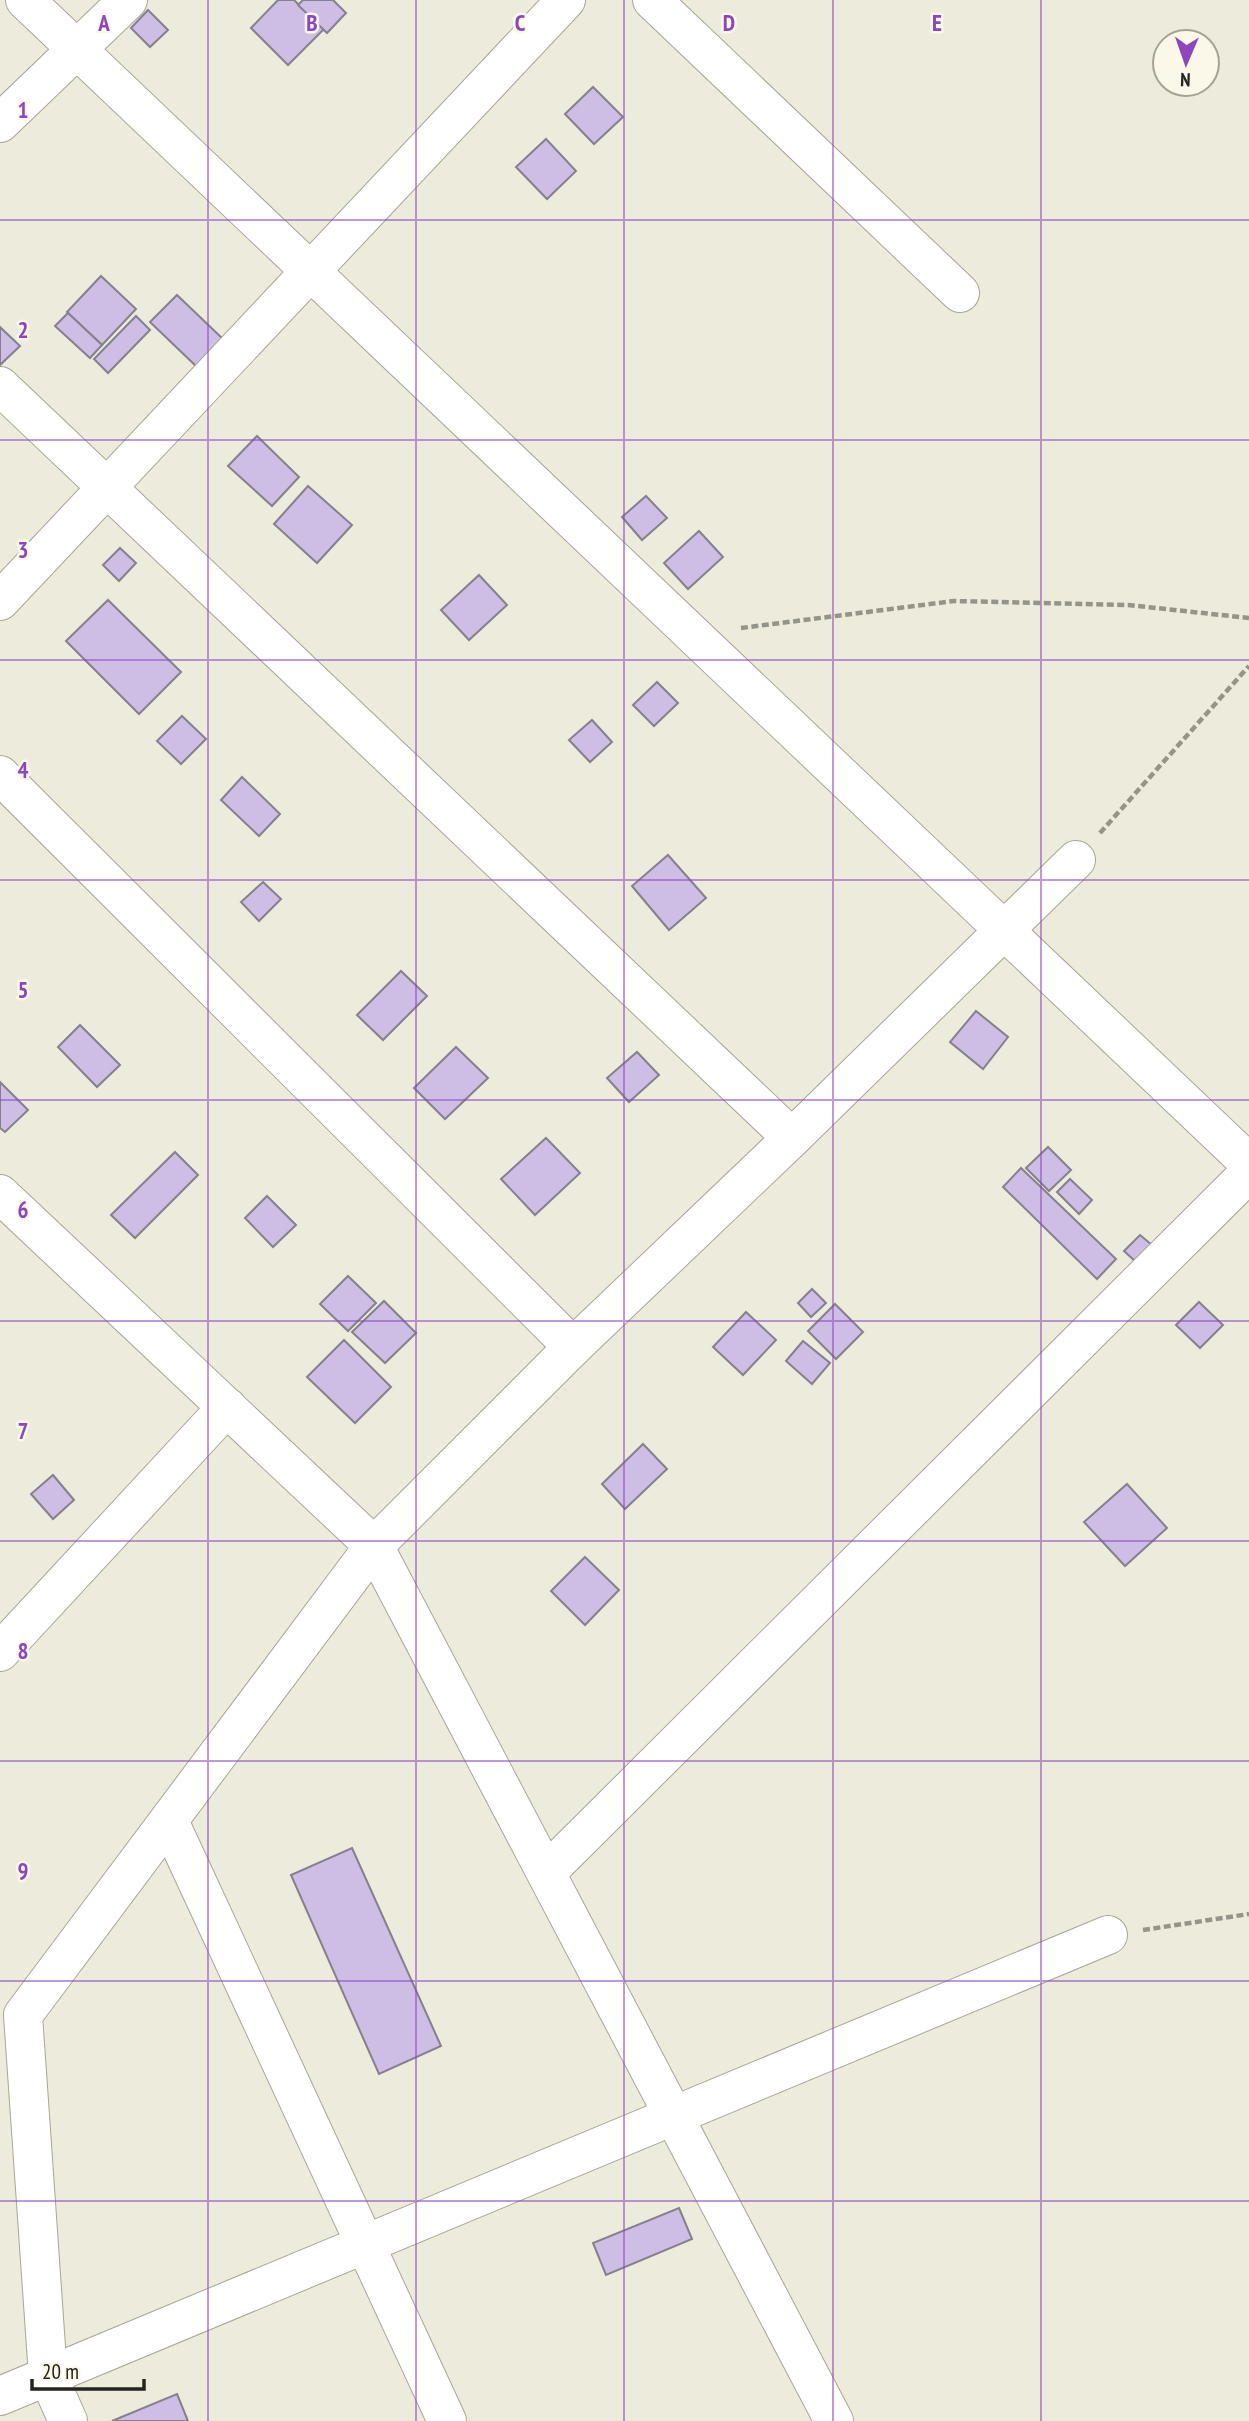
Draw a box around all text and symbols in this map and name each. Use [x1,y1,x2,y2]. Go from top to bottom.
text: A [97,8,110,37]
text: B [306,8,318,37]
text: C [515,8,526,37]
text: D [723,8,735,37]
text: E [932,8,942,37]
north arrow [1151,28,1221,98]
text: N [1180,68,1191,92]
text: 1 [18,95,29,124]
text: 2 [18,315,29,344]
text: 3 [18,535,29,564]
text: 4 [18,755,29,784]
text: 5 [18,975,29,1004]
text: 6 [18,1195,29,1224]
text: 7 [18,1416,29,1445]
text: 8 [18,1636,29,1665]
text: 9 [18,1856,29,1885]
scale bar [32,2348,144,2392]
text: 20 m [42,2358,79,2385]

